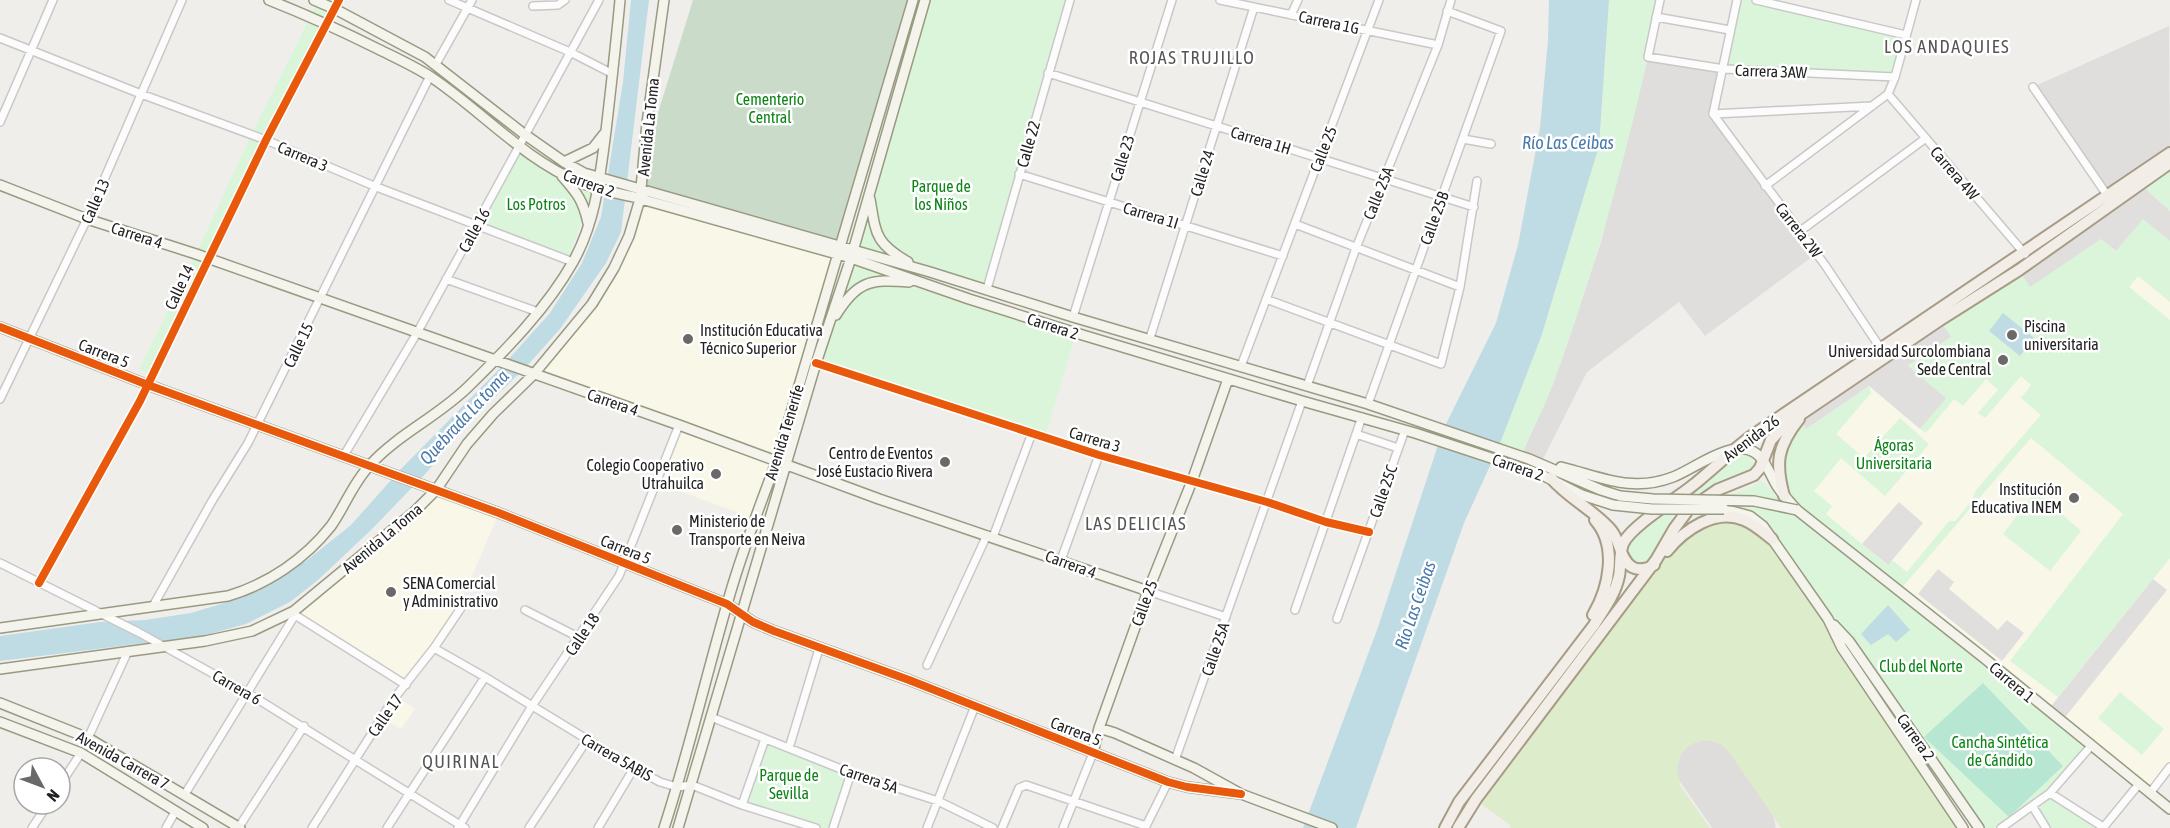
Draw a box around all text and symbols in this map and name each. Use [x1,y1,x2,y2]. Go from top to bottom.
street label: Carrera 1G [1297,7,1361,37]
district label: LOS ANDAQUIES [1884,36,2010,57]
district label: ROJAS TRUJILLO [1129,47,1255,68]
street label: Carrera 3AW [1735,61,1808,81]
street label: Avenida La Toma [634,77,662,177]
park label: Cementerio Central [736,90,804,126]
street label: Calle 22 [1013,119,1043,169]
street label: Carrera 1H [1229,122,1293,158]
street label: Calle 25 [1306,124,1340,174]
water label: Río Las Ceibas [1522,132,1614,153]
street label: Calle 23 [1106,133,1138,183]
street label: Carrera 3 [275,137,331,175]
street label: Carrera 4W [1927,143,1983,204]
street label: Calle 24 [1186,148,1218,198]
street label: Calle 25A [1359,164,1397,222]
street label: Carrera 2 [561,165,617,201]
street label: Calle 13 [77,176,113,226]
park label: Parque de los Niños [911,177,971,213]
street label: Calle 25B [1416,189,1452,247]
park label: Los Potros [506,195,566,213]
street label: Carrera 1I [1121,198,1181,232]
street label: Carrera 2W [1772,199,1826,261]
street label: Calle 16 [455,205,493,255]
street label: Carrera 4 [109,218,165,252]
street label: Calle 14 [161,262,197,312]
street label: Carrera 2 [1025,309,1081,343]
place label: Piscina universitaria [2024,317,2099,353]
street label: Calle 15 [280,320,316,370]
place label: Institución Educativa Técnico Superior [700,321,823,358]
marker: Piscina universitaria [2005,328,2019,342]
marker: Institución Educativa Técnico Superior [681,332,695,346]
street label: Carrera 5 [76,335,132,371]
place label: Universidad Surcolombiana Sede Central [1828,342,1992,378]
marker: Universidad Surcolombiana Sede Central [1996,353,2010,367]
water label: Quebrada La toma [415,365,513,468]
street label: Avenida Tenerife [761,382,807,482]
street label: Carrera 4 [585,385,641,419]
street label: Avenida 26 [1720,411,1782,465]
street label: Carrera 3 [1067,423,1123,455]
park label: Ágoras Universitaria [1856,436,1932,472]
place label: Centro de Eventos José Eustacio Rivera [816,444,933,480]
street label: Carrera 2 [1490,450,1546,484]
marker: Centro de Eventos José Eustacio Rivera [938,455,952,469]
place label: Colegio Cooperativo Utrahuilca [586,456,704,492]
street label: Calle 25C [1366,462,1400,520]
marker: Colegio Cooperativo Utrahuilca [709,467,723,481]
place label: Institución Educativa INEM [1971,480,2062,516]
marker: Institución Educativa INEM [2067,491,2081,505]
street label: Avenida La Toma [338,499,426,577]
place label: Ministerio de Transporte en Neiva [689,512,805,549]
district label: LAS DELICIAS [1085,513,1187,534]
marker: Ministerio de Transporte en Neiva [670,523,684,537]
street label: Carrera 5 [598,531,654,567]
street label: Carrera 4 [1043,546,1099,582]
water label: Río Las Ceibas [1390,558,1440,652]
place label: SENA Comercial y Administrativo [403,574,498,611]
street label: Calle 25 [1127,578,1161,628]
marker: SENA Comercial y Administrativo [384,585,398,599]
street label: Calle 18 [561,609,603,659]
street label: Calle 25A [1197,620,1233,678]
park label: Club del Norte [1879,657,1963,675]
street label: Carrera 1 [1986,658,2038,706]
street label: Carrera 6 [210,666,264,708]
street label: Calle 17 [364,690,406,740]
street label: Carrera 2 [1893,710,1939,764]
street label: Carrera 5 [1048,713,1104,749]
street label: Avenida Carrera 7 [74,727,172,793]
street label: Carrera 5ABIS [578,729,656,785]
park label: Cancha Sintética de Cándido [1951,733,2049,769]
district label: QUIRINAL [422,751,500,772]
north arrow [12,756,72,816]
street label: Carrera 5A [837,760,901,796]
park label: Parque de Sevilla [759,766,819,802]
text: N [43,786,63,805]

